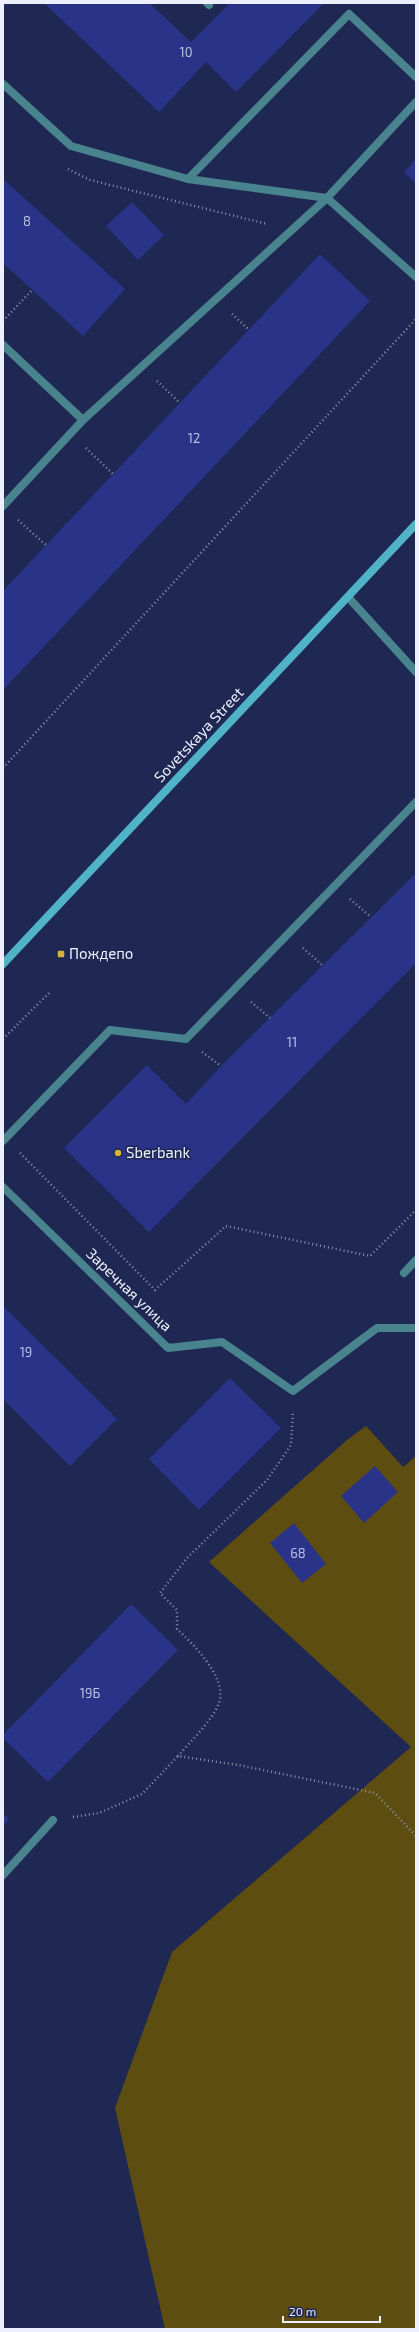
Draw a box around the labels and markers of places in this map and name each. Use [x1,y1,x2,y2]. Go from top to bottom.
place label: Пождепо [69,944,133,962]
marker: Пождепо [56,949,66,959]
place label: Sberbank [126,1143,191,1161]
marker: Sberbank [113,1148,123,1158]

